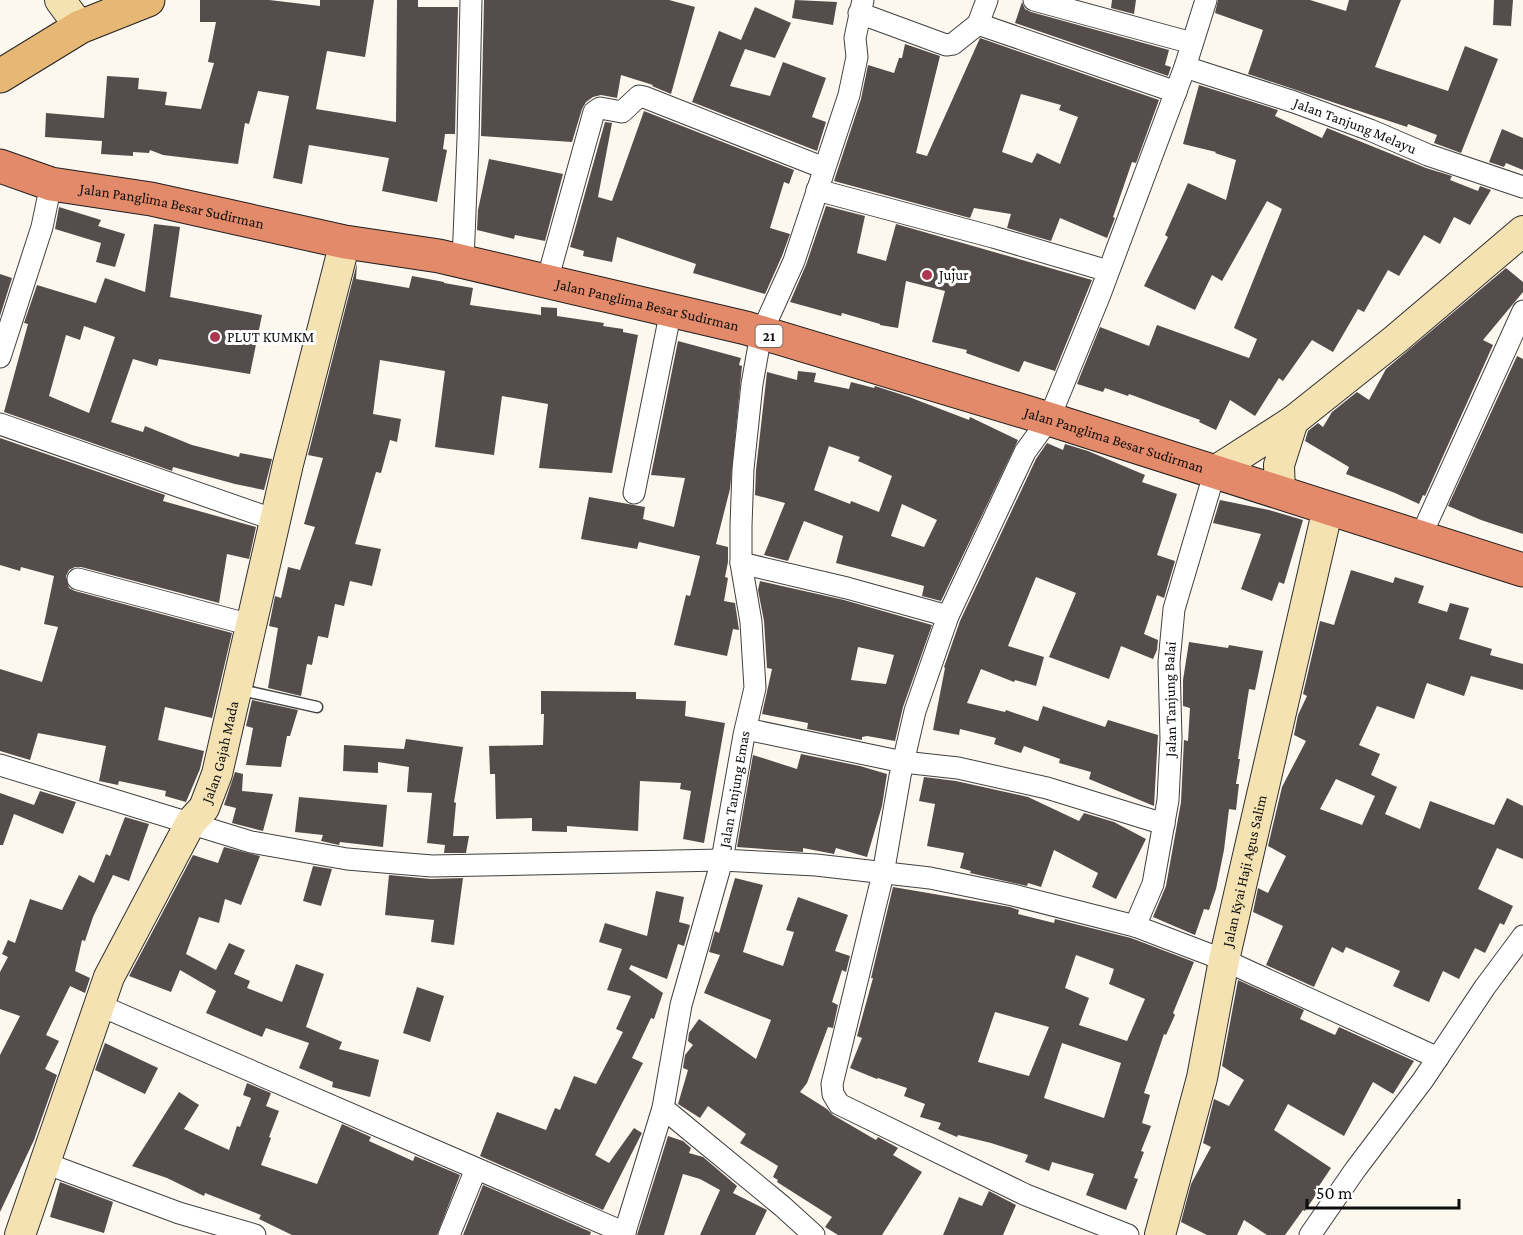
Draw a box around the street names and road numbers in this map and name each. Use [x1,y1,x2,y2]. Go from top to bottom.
street label: Jalan Tanjung Melayu [1289,94,1419,157]
street label: Jalan Panglima Besar Sudirman [77,180,266,232]
street label: Jalan Panglima Besar Sudirman [552,275,741,334]
road number: 21 [756,325,782,347]
street label: Jalan Panglima Besar Sudirman [1020,403,1206,476]
street label: Jalan Tanjung Balai [1161,641,1179,759]
street label: Jalan Gajah Mada [198,699,242,808]
street label: Jalan Tanjung Emas [716,729,753,851]
street label: Jalan Kyai Haji Agus Salim [1219,793,1270,951]

